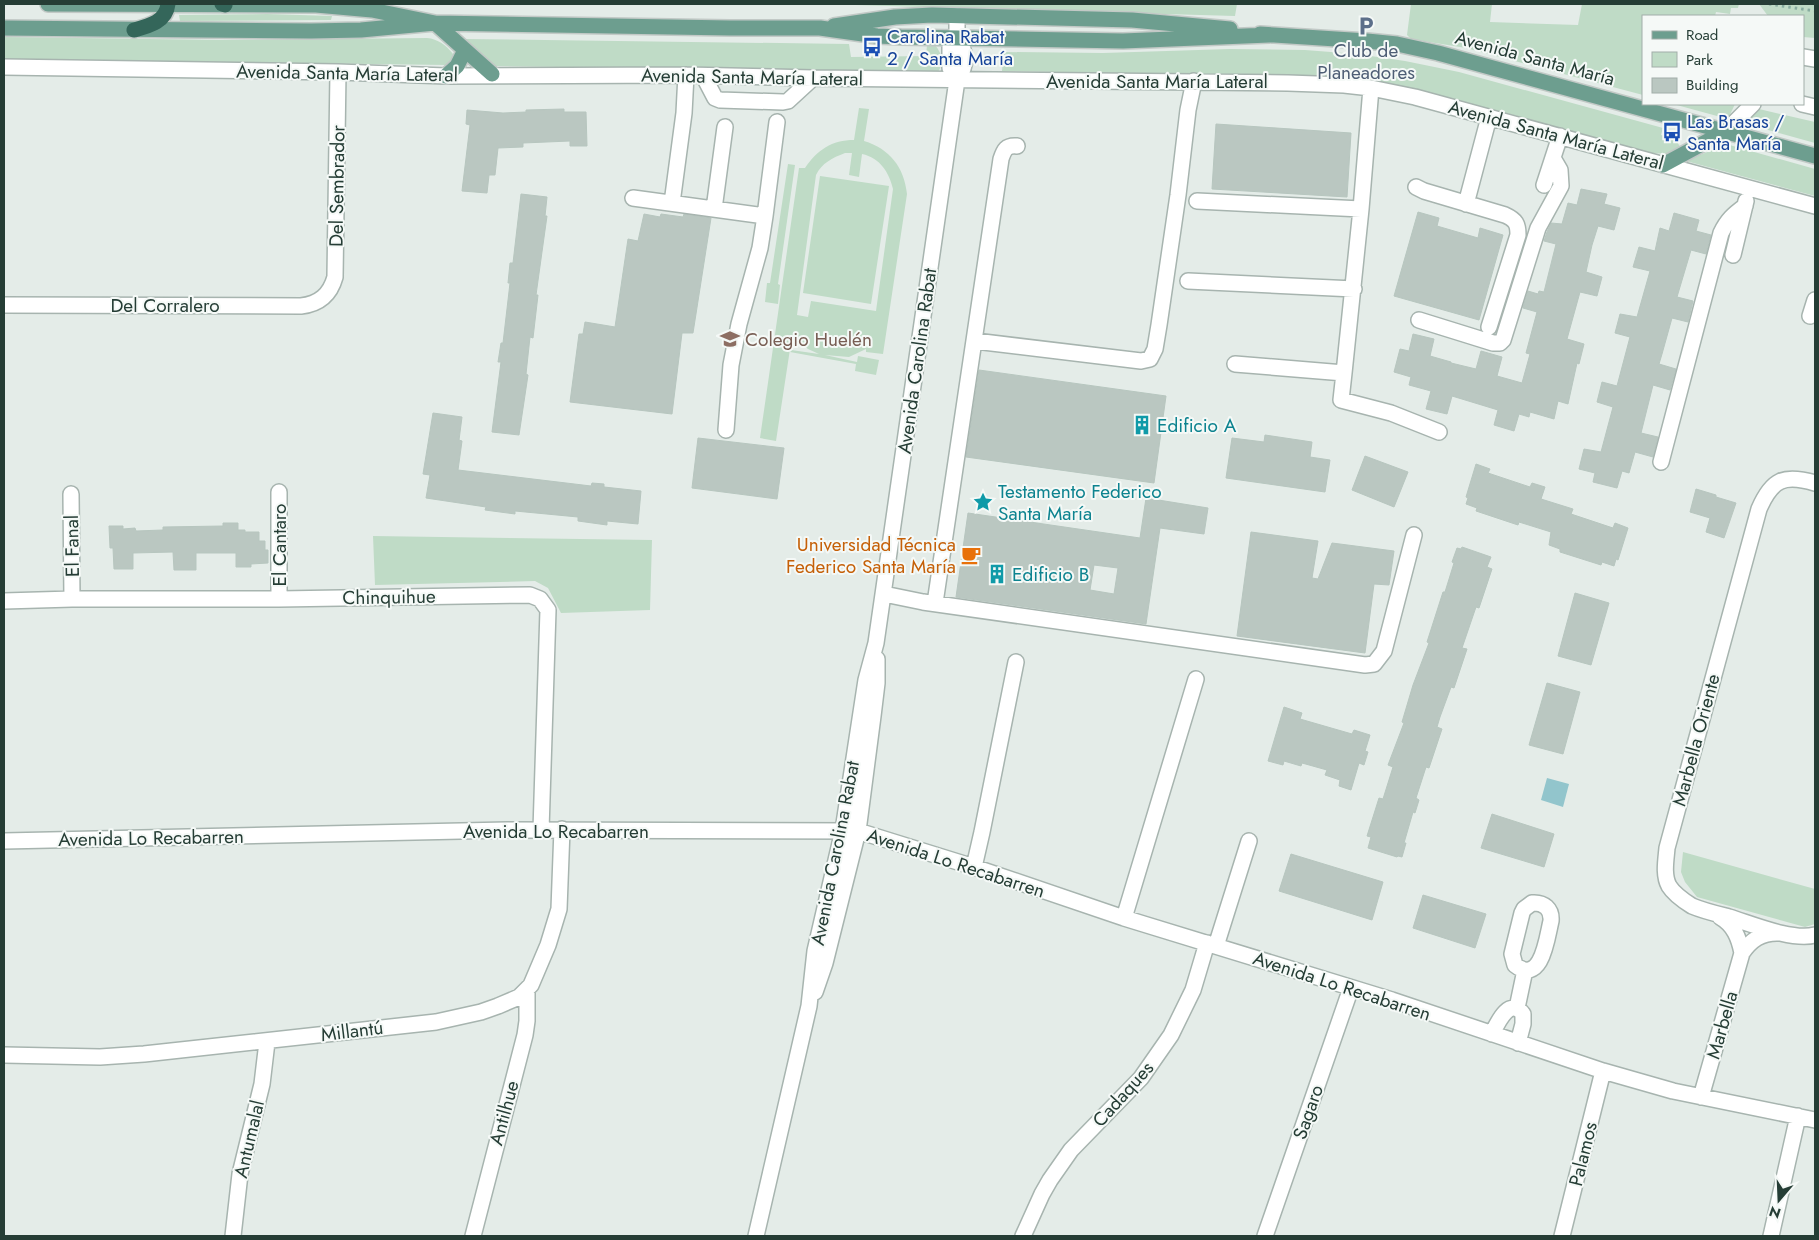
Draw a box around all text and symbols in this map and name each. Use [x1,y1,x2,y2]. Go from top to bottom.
parking icon: Club de Planeadores [1355,15,1377,37]
legend [1642,15,1804,105]
place label: Carolina Rabat 2 / Santa María [887,23,1013,72]
street label: Avenida Santa María [1452,24,1618,92]
text: Road [1686,24,1718,46]
bus stop icon: Carolina Rabat 2 / Santa María [861,36,883,58]
place label: Club de Planeadores [1317,37,1415,86]
text: Park [1686,49,1713,71]
street label: Avenida Santa María Lateral [236,58,458,88]
street label: Avenida Santa María Lateral [641,62,863,92]
street label: Avenida Santa María Lateral [1046,68,1268,95]
text: Building [1686,74,1738,96]
street label: Avenida Santa María Lateral [1445,93,1667,177]
place label: Las Brasas / Santa María [1687,108,1784,157]
bus stop icon: Las Brasas / Santa María [1661,121,1683,143]
street label: Del Sembrador [322,124,352,247]
street label: Avenida Carolina Rabat [891,266,943,456]
street label: Del Corralero [110,292,220,319]
place label: Colegio Huelén [745,326,872,353]
school or university icon: Colegio Huelén [719,328,741,350]
place label: Edificio A [1157,412,1237,439]
building icon: Edificio A [1131,414,1153,436]
place label: Testamento Federico Santa María [998,478,1162,527]
place icon: Testamento Federico Santa María [972,491,994,513]
street label: El Cantaro [266,504,293,586]
street label: El Fanal [58,515,86,577]
place label: Universidad Técnica Federico Santa María [786,531,956,580]
cafe icon: Universidad Técnica Federico Santa María [960,544,982,566]
place label: Edificio B [1012,561,1089,588]
building icon: Edificio B [986,563,1008,585]
street label: Chinquihue [342,583,436,611]
street label: Marbella Oriente [1665,671,1727,809]
street label: Avenida Carolina Rabat [804,758,866,947]
street label: Avenida Lo Recabarren [463,818,649,845]
street label: Avenida Lo Recabarren [863,821,1049,905]
street label: Avenida Lo Recabarren [58,823,244,853]
street label: Avenida Lo Recabarren [1249,944,1435,1028]
street label: Marbella [1699,988,1745,1062]
street label: Millantú [319,1014,385,1048]
street label: Cadaques [1086,1055,1160,1133]
street label: Antilhue [482,1077,526,1148]
street label: Sagaro [1286,1081,1330,1143]
street label: Antumalal [227,1098,271,1180]
street label: Palamos [1562,1119,1604,1189]
north arrow [1754,1175,1804,1225]
text: N [1766,1201,1783,1224]

